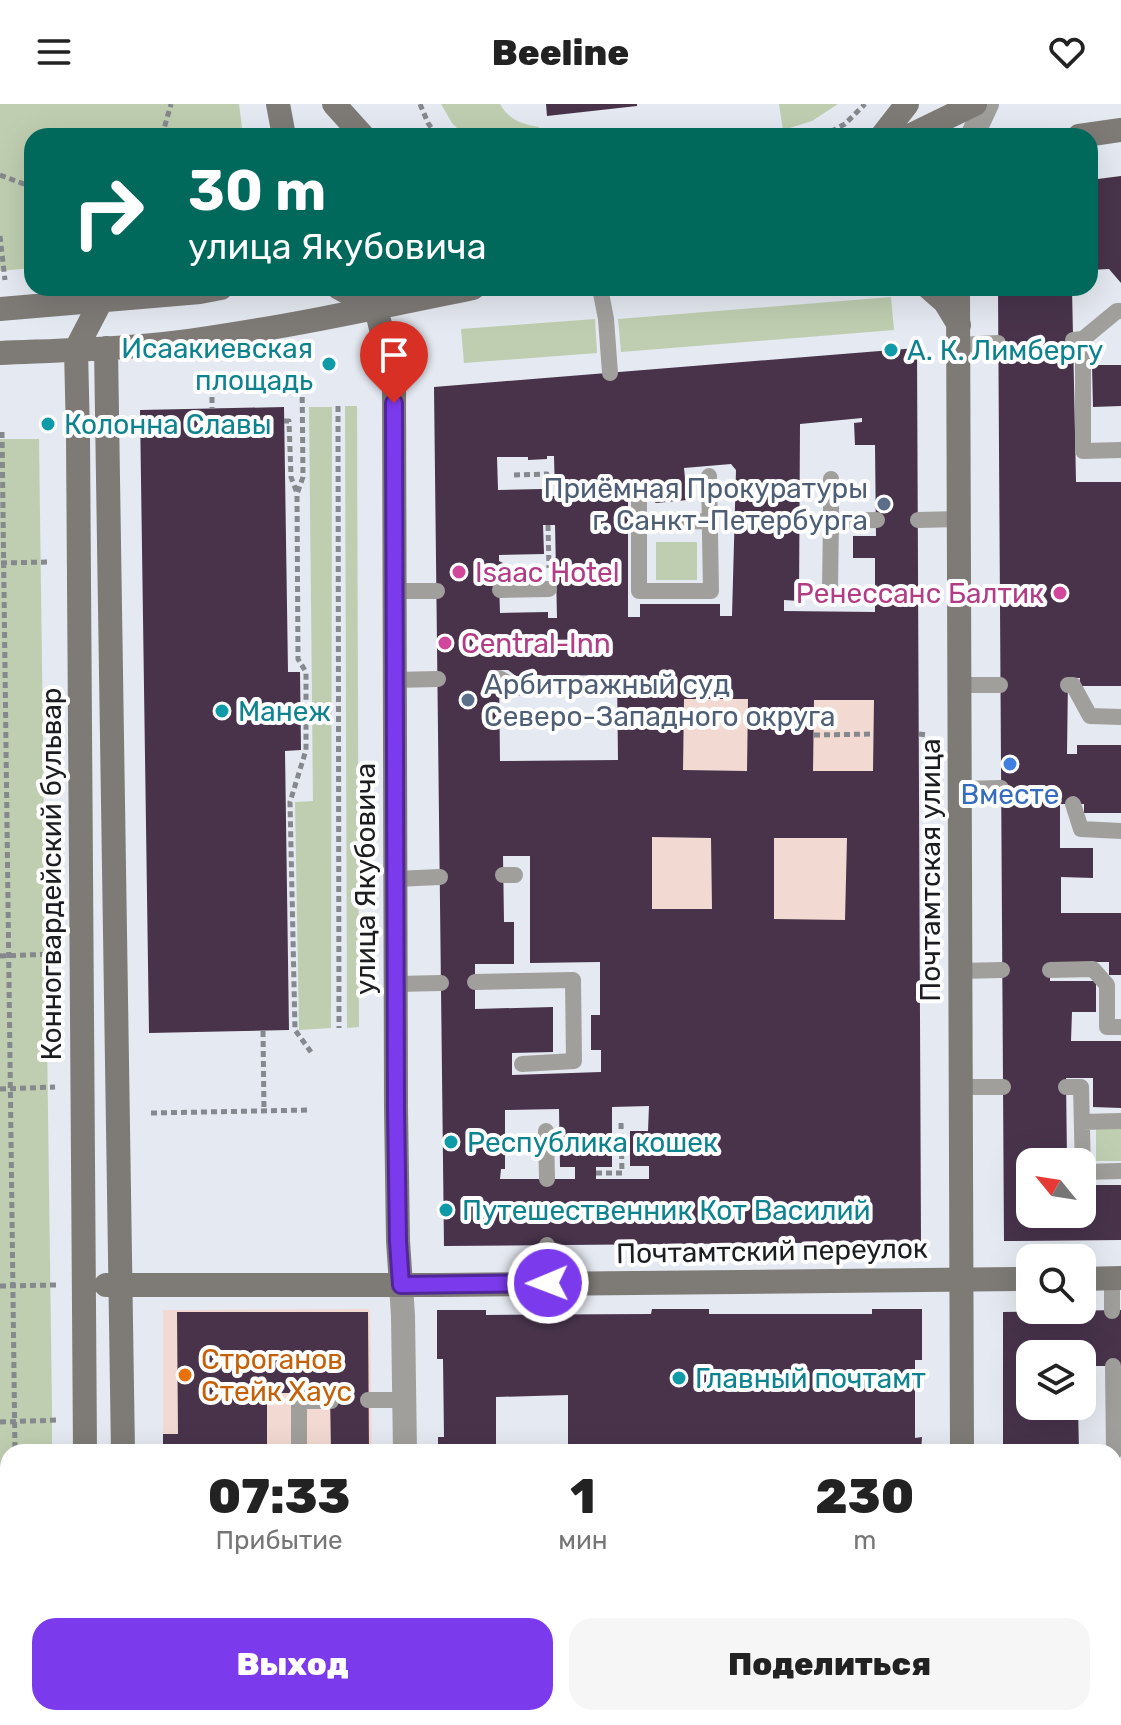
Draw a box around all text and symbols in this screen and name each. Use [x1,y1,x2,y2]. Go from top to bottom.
icon: menu [32,30,76,74]
icon: heart [1045,30,1089,74]
text: Beeline [492,31,629,74]
text: 30 m [188,158,326,224]
icon: right [56,160,160,264]
text: улица Якубовича [188,225,487,268]
pin [360,321,428,403]
place label: Исаакиевская площадь [121,332,313,397]
icon: arrive [372,333,416,377]
place label: А. К. Лимбергу [907,334,1103,367]
marker: А. К. Лимбергу [882,341,900,359]
marker: Исаакиевская площадь [320,355,338,373]
place label: Колонна Славы [64,408,272,441]
marker: Колонна Славы [39,415,57,433]
place label: Приёмная Прокуратуры г. Санкт-Петербурга [543,472,868,537]
marker: Приёмная Прокуратуры г. Санкт-Петербурга [875,495,893,513]
place label: Isaac Hotel [475,556,620,589]
marker: Isaac Hotel [450,563,468,581]
place label: Ренессанс Балтик [796,577,1044,610]
marker: Ренессанс Балтик [1051,584,1069,602]
place label: Central-Inn [461,627,611,660]
marker: Central-Inn [436,634,454,652]
place label: Арбитражный суд Северо-Западного округа [484,668,836,733]
street label: Конногвардейский бульвар [35,687,68,1061]
marker: Арбитражный суд Северо-Западного округа [459,691,477,709]
place label: Манеж [238,695,331,728]
marker: Манеж [213,702,231,720]
street label: Почтамтская улица [914,738,947,1002]
marker: Вместе [1001,755,1019,773]
street label: улица Якубовича [349,763,382,995]
place label: Вместе [961,778,1059,811]
place label: Республика кошек [467,1126,718,1159]
marker: Республика кошек [442,1133,460,1151]
north arrow [1016,1148,1096,1228]
map controls [1016,1148,1096,1420]
place label: Путешественник Кот Василий [462,1194,871,1227]
marker: Путешественник Кот Василий [437,1201,455,1219]
street label: Почтамтский переулок [616,1232,928,1270]
position arrow [506,1241,590,1325]
button: search [1016,1244,1096,1324]
button: layers [1016,1340,1096,1420]
place label: Строганов Стейк Хаус [201,1343,352,1408]
place label: Главный почтамт [695,1362,926,1395]
marker: Строганов Стейк Хаус [176,1366,194,1384]
marker: Главный почтамт [670,1369,688,1387]
text: 07:33 [208,1468,350,1525]
text: 1 [570,1468,596,1525]
text: 230 [815,1468,914,1525]
text: Прибытие [216,1525,343,1556]
text: мин [558,1525,608,1556]
text: m [853,1525,876,1556]
button: Выход [32,1618,553,1710]
button: Поделиться [569,1618,1090,1710]

